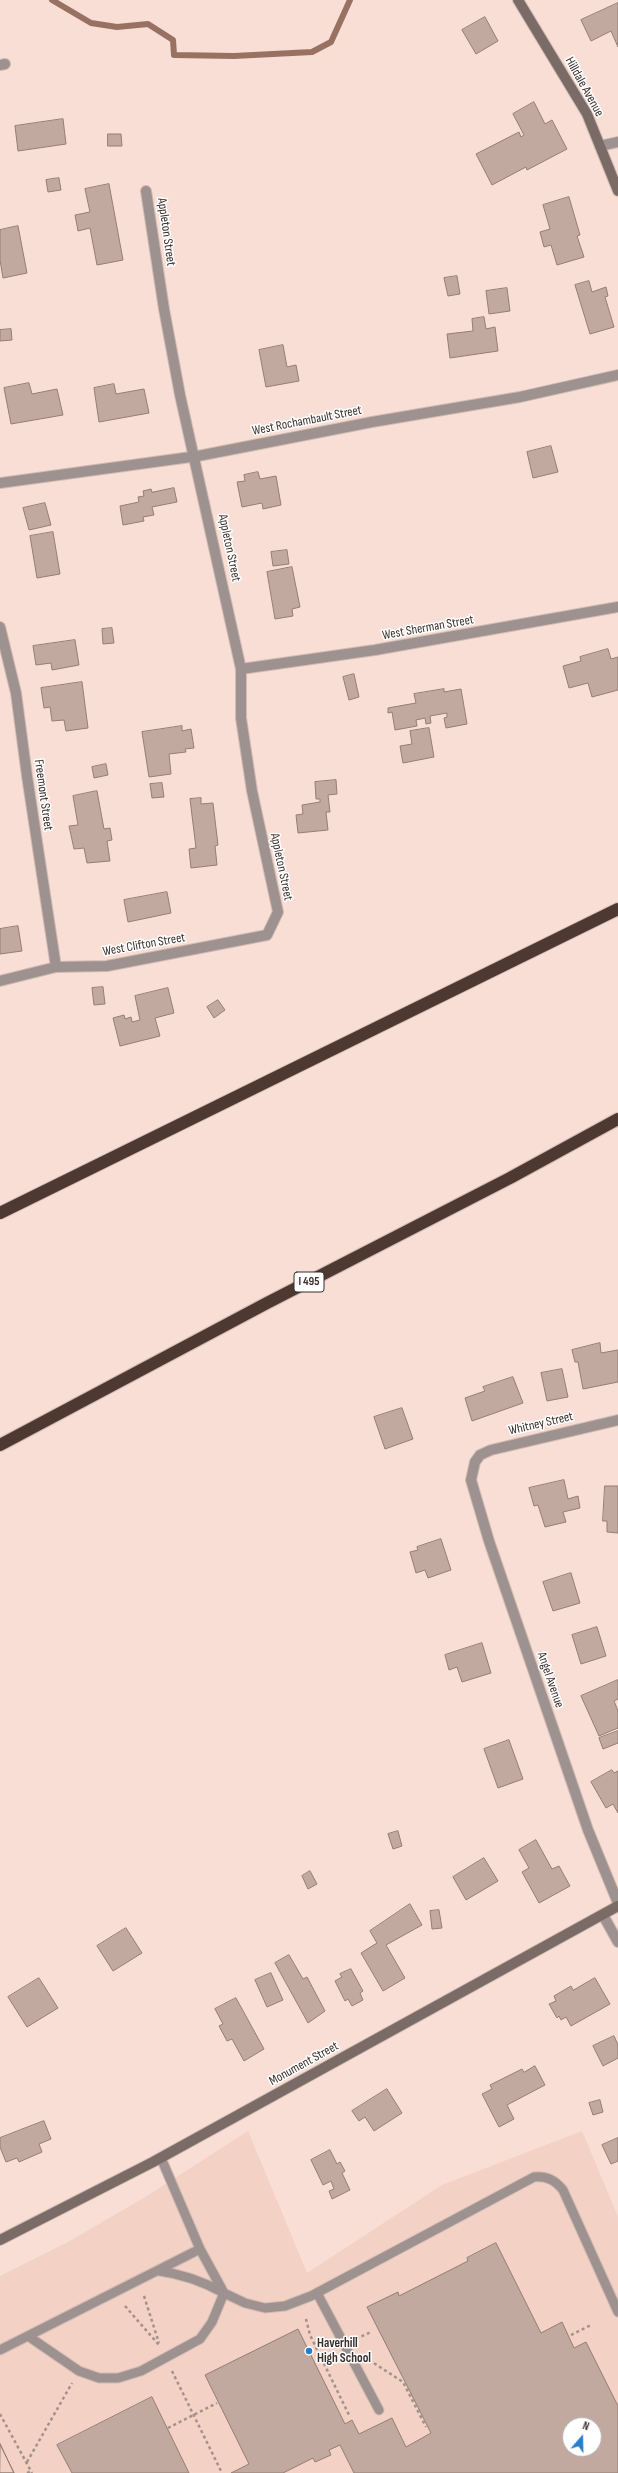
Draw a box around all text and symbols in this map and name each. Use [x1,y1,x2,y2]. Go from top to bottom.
street label: Hilldale Avenue [561,54,607,120]
street label: Appleton Street [154,197,178,267]
street label: West Rochambault Street [251,403,363,439]
street label: Appleton Street [214,513,244,583]
street label: West Sherman Street [381,612,475,644]
street label: Freemont Street [30,758,56,832]
street label: Appleton Street [266,832,296,902]
street label: West Clifton Street [101,930,187,960]
road number: I 495 [294,1272,324,1292]
street label: Whitney Street [507,1409,575,1439]
street label: Angel Avenue [533,1650,567,1710]
street label: Monument Street [267,2039,341,2089]
place label: Haverhill High School [317,2336,371,2367]
marker: Haverhill High School [304,2346,314,2356]
north arrow [562,2417,602,2457]
text: N [581,2419,591,2433]

